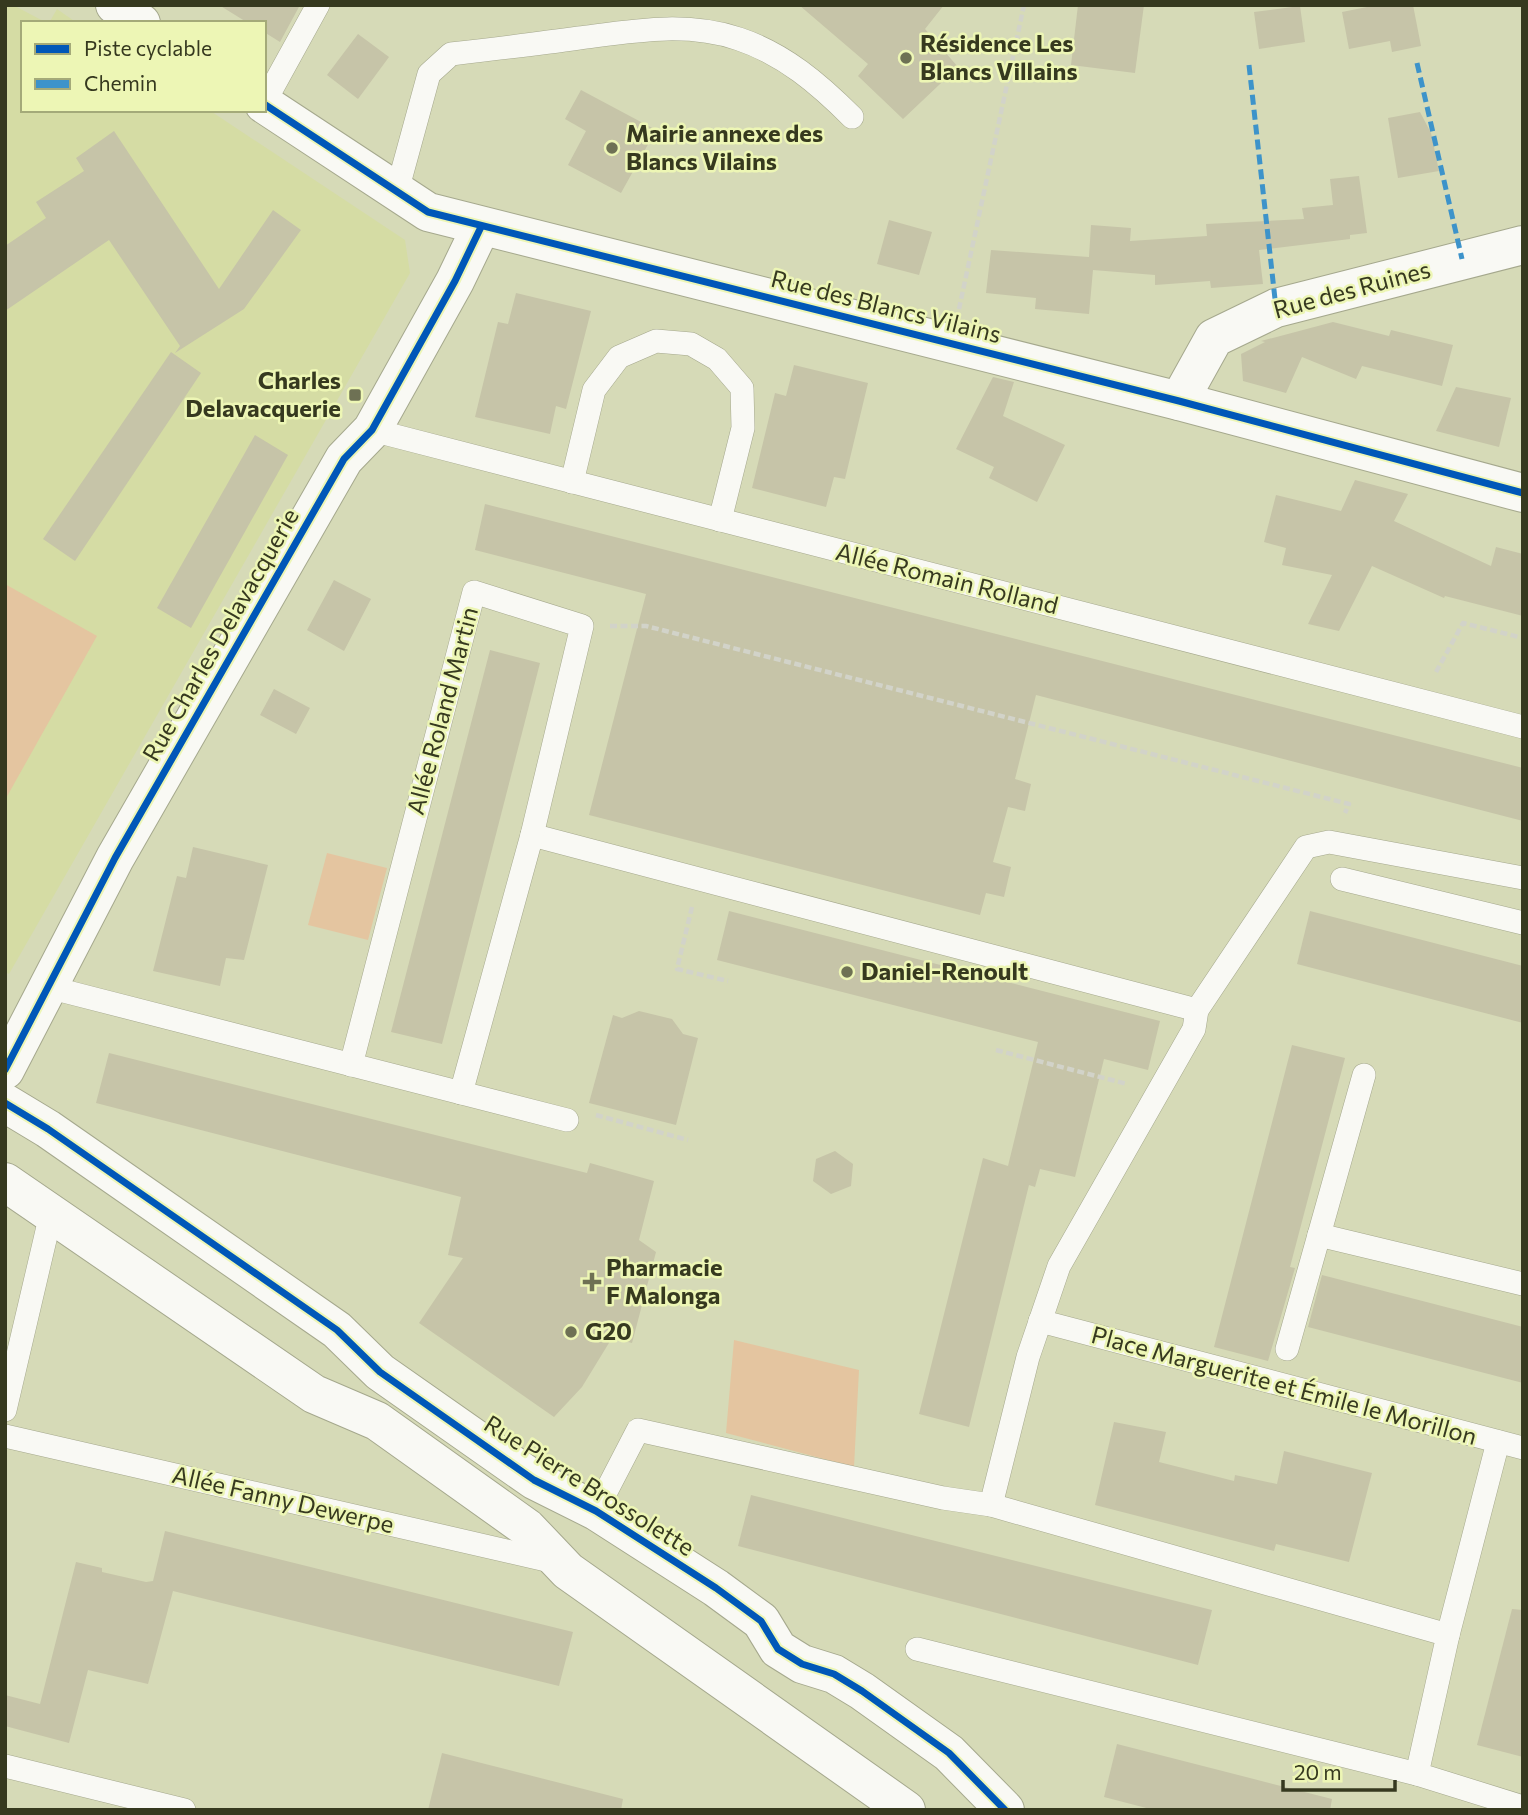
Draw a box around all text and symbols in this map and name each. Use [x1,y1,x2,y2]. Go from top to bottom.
legend [21,21,266,112]
place label: Résidence Les Blancs Villains [920,28,1078,85]
text: Piste cyclable [84,35,212,60]
marker: Résidence Les Blancs Villains [898,50,914,66]
text: Chemin [84,70,157,95]
place label: Mairie annexe des Blancs Vilains [626,118,823,175]
marker: Mairie annexe des Blancs Vilains [604,140,620,156]
street label: Rue des Ruines [1270,254,1433,323]
street label: Rue des Blancs Vilains [768,263,1004,348]
place label: Charles Delavacquerie [185,365,341,422]
marker: Charles Delavacquerie [347,387,363,403]
street label: Rue Charles Delavacquerie [135,503,304,766]
street label: Allée Romain Rolland [833,536,1062,619]
street label: Allée Roland Martin [400,604,483,818]
place label: Daniel-Renoult [861,956,1028,985]
marker: Daniel-Renoult [839,964,855,980]
place label: Pharmacie F Malonga [606,1252,723,1309]
marker: Pharmacie F Malonga [584,1274,600,1290]
place label: G20 [585,1316,632,1345]
street label: Place Marguerite et Émile le Morillon [1089,1319,1480,1450]
marker: G20 [563,1324,579,1340]
street label: Rue Pierre Brossolette [479,1408,700,1561]
street label: Allée Fanny Dewerpe [170,1459,397,1538]
scale bar [1283,1748,1395,1792]
text: 20 m [1294,1759,1342,1784]

